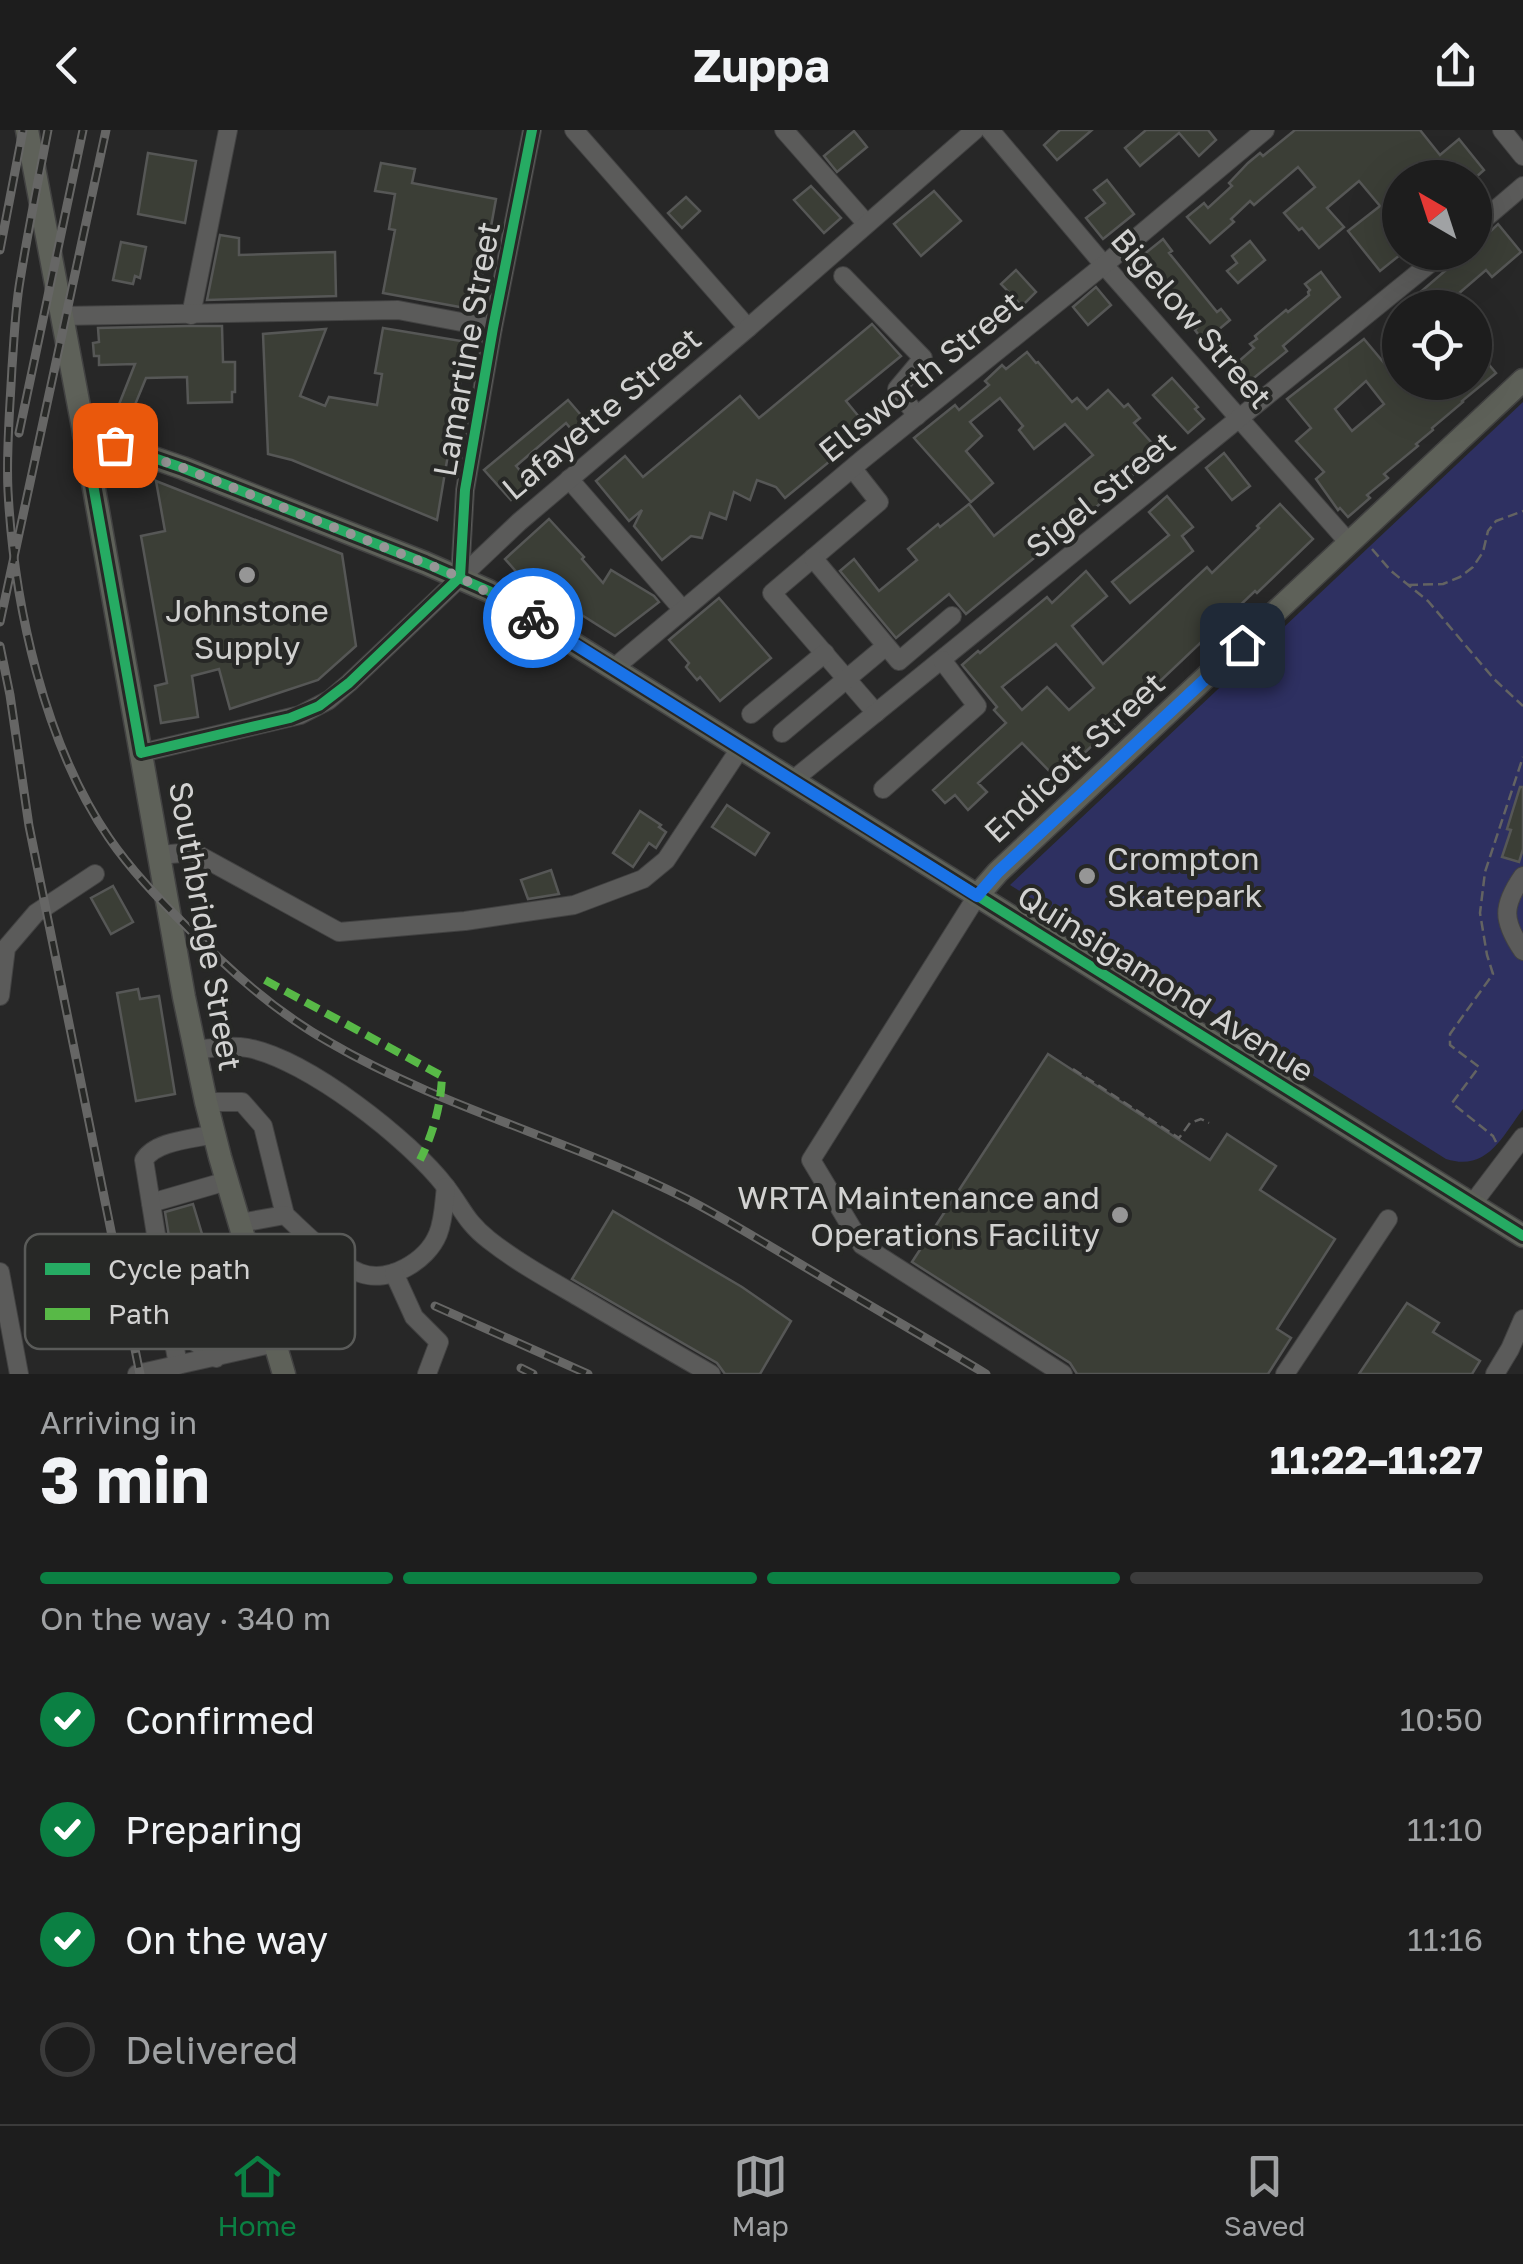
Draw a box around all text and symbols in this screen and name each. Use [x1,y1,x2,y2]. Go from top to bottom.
icon: back [40,38,95,93]
text: Zuppa [693,38,830,92]
icon: share [1428,38,1483,93]
north arrow [1382,160,1492,270]
map controls [1382,160,1492,400]
street label: Lamartine Street [425,218,507,480]
street label: Bigelow Street [1104,220,1280,416]
street label: Ellsworth Street [811,283,1029,469]
button: locate [1382,290,1492,400]
street label: Lafayette Street [494,319,708,507]
pin [73,403,158,488]
icon: bag [88,418,143,473]
street label: Sigel Street [1018,423,1182,565]
marker: Johnstone Supply [236,564,258,586]
courier [483,568,583,668]
place label: Johnstone Supply [165,591,329,666]
icon: bike [506,591,561,646]
pin [1200,603,1285,688]
icon: home [1215,618,1270,673]
street label: Endicott Street [976,664,1172,850]
street label: Southbridge Street [162,778,250,1074]
place label: Crompton Skatepark [1107,839,1263,914]
marker: Crompton Skatepark [1076,865,1098,887]
street label: Quinsigamond Avenue [1011,876,1321,1090]
place label: WRTA Maintenance and Operations Facility [737,1178,1100,1253]
marker: WRTA Maintenance and Operations Facility [1109,1204,1131,1226]
legend [25,1234,355,1349]
text: Cycle path [108,1252,251,1285]
text: Path [108,1297,170,1330]
text: Arriving in [40,1403,197,1441]
text: 11:22–11:27 [1270,1437,1483,1482]
text: 3 min [40,1439,210,1517]
text: On the way · 340 m [40,1599,331,1637]
icon: check [40,1692,95,1747]
text: Confirmed [125,1697,315,1742]
text: 10:50 [1400,1700,1483,1738]
icon: check [40,1802,95,1857]
text: Preparing [125,1807,303,1852]
text: 11:10 [1407,1810,1483,1848]
icon: check [40,1912,95,1967]
text: On the way [125,1917,328,1962]
text: 11:16 [1407,1920,1483,1958]
text: Delivered [125,2027,298,2072]
tab: Home [218,2149,297,2242]
tab: Map [732,2149,789,2242]
tab: Saved [1224,2149,1306,2242]

